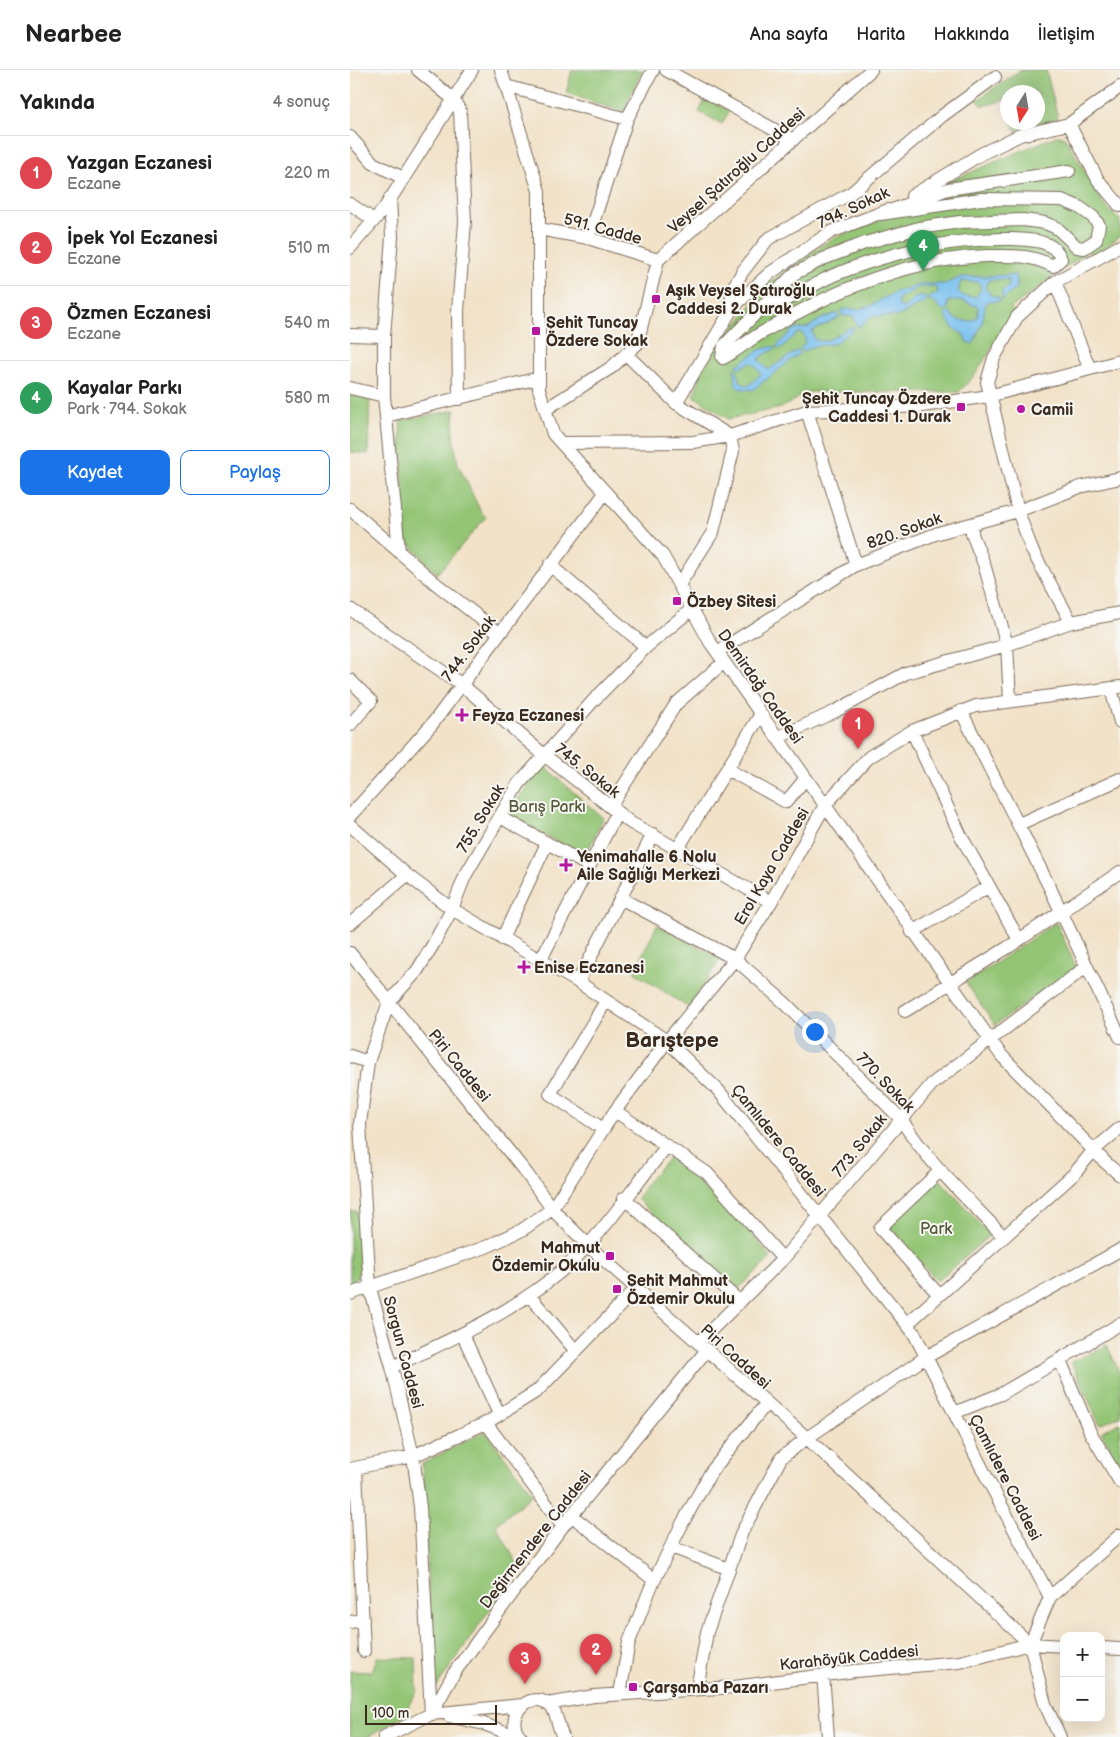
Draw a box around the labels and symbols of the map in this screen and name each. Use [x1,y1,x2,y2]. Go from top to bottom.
north arrow [1000,85,1045,130]
street label: Veysel Şatıroğlu Caddesi [665,104,810,238]
street label: 794. Sokak [815,183,893,233]
street label: 591. Cadde [561,210,644,249]
pin: 4 [907,230,939,271]
place label: Aşık Veysel Şatıroğlu Caddesi 2. Durak [665,282,815,319]
marker: Aşık Veysel Şatıroğlu Caddesi 2. Durak [650,293,662,305]
place label: Şehit Tuncay Özdere Sokak [546,314,648,351]
marker: Şehit Tuncay Özdere Sokak [530,325,542,337]
place label: Şehit Tuncay Özdere Caddesi 1. Durak [802,388,952,427]
marker: Şehit Tuncay Özdere Caddesi 1. Durak [955,401,967,413]
place label: Camii [1031,401,1073,420]
marker: Camii [1015,403,1027,415]
street label: 820. Sokak [864,509,945,554]
place label: Özbey Sitesi [687,591,776,612]
marker: Özbey Sitesi [671,595,683,607]
street label: 744. Sokak [438,612,500,686]
street label: Demirdağ Caddesi [713,626,806,748]
place label: Feyza Eczanesi [472,707,584,726]
pin: 1 [842,708,874,749]
marker: Feyza Eczanesi [456,709,468,721]
street label: 745. Sokak [551,740,623,803]
street label: 755. Sokak [453,781,509,856]
park label: Barış Parkı [508,798,586,817]
street label: Erol Kaya Caddesi [731,805,814,929]
place label: Yenimahalle 6 Nolu Aile Sağlığı Merkezi [576,848,720,885]
marker: Yenimahalle 6 Nolu Aile Sağlığı Merkezi [559,858,573,872]
place label: Enise Eczanesi [534,959,644,978]
marker: Enise Eczanesi [518,961,530,973]
your location [802,1019,828,1045]
street label: Piri Caddesi [424,1026,494,1106]
district label: Barıştepe [625,1028,719,1053]
street label: 770. Sokak [852,1049,918,1117]
street label: Çamlıdere Caddesi [727,1081,829,1201]
street label: 773. Sokak [829,1110,892,1181]
park label: Park [920,1220,952,1239]
place label: Mahmut Özdemir Okulu [492,1239,601,1276]
marker: Mahmut Özdemir Okulu [604,1250,616,1262]
place label: Şehit Mahmut Özdemir Okulu [627,1272,735,1309]
marker: Şehit Mahmut Özdemir Okulu [611,1283,623,1295]
street label: Sorgun Caddesi [378,1294,427,1411]
street label: Piri Caddesi [696,1321,774,1394]
street label: Çamlıdere Caddesi [965,1411,1045,1544]
street label: Değirmendere Caddesi [477,1467,596,1613]
pin: 2 [580,1634,612,1675]
street label: Karahöyük Caddesi [779,1642,920,1675]
pin: 3 [509,1643,541,1684]
place label: Çarşamba Pazarı [643,1679,769,1698]
marker: Çarşamba Pazarı [627,1681,639,1693]
scale bar [365,1702,498,1725]

